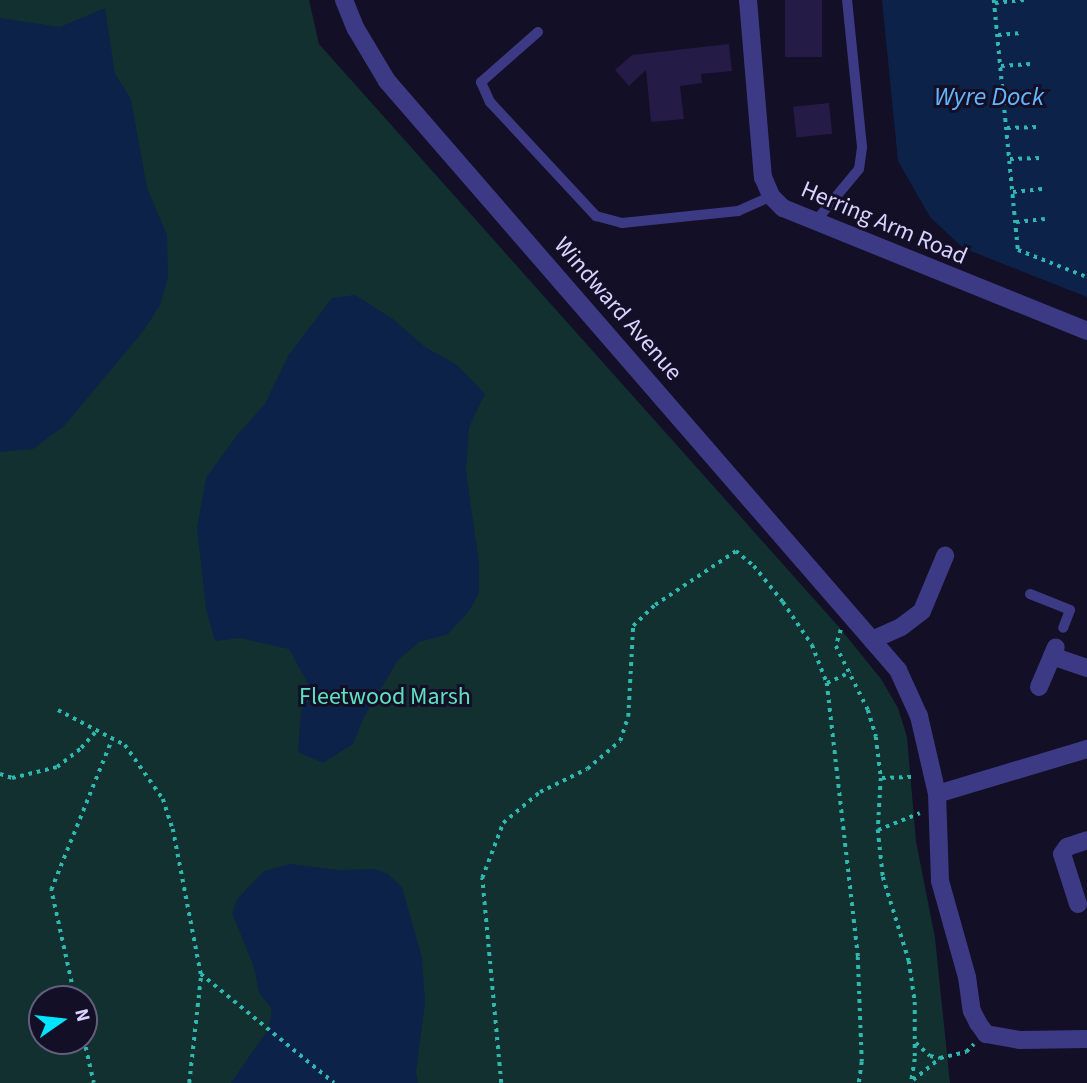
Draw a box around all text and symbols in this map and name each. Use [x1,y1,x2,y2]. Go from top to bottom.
water label: Wyre Dock [934,81,1044,113]
street label: Herring Arm Road [797,175,971,271]
street label: Windward Avenue [548,231,688,387]
park label: Fleetwood Marsh [299,683,471,711]
north arrow [28,985,98,1055]
text: N [67,1006,97,1025]

